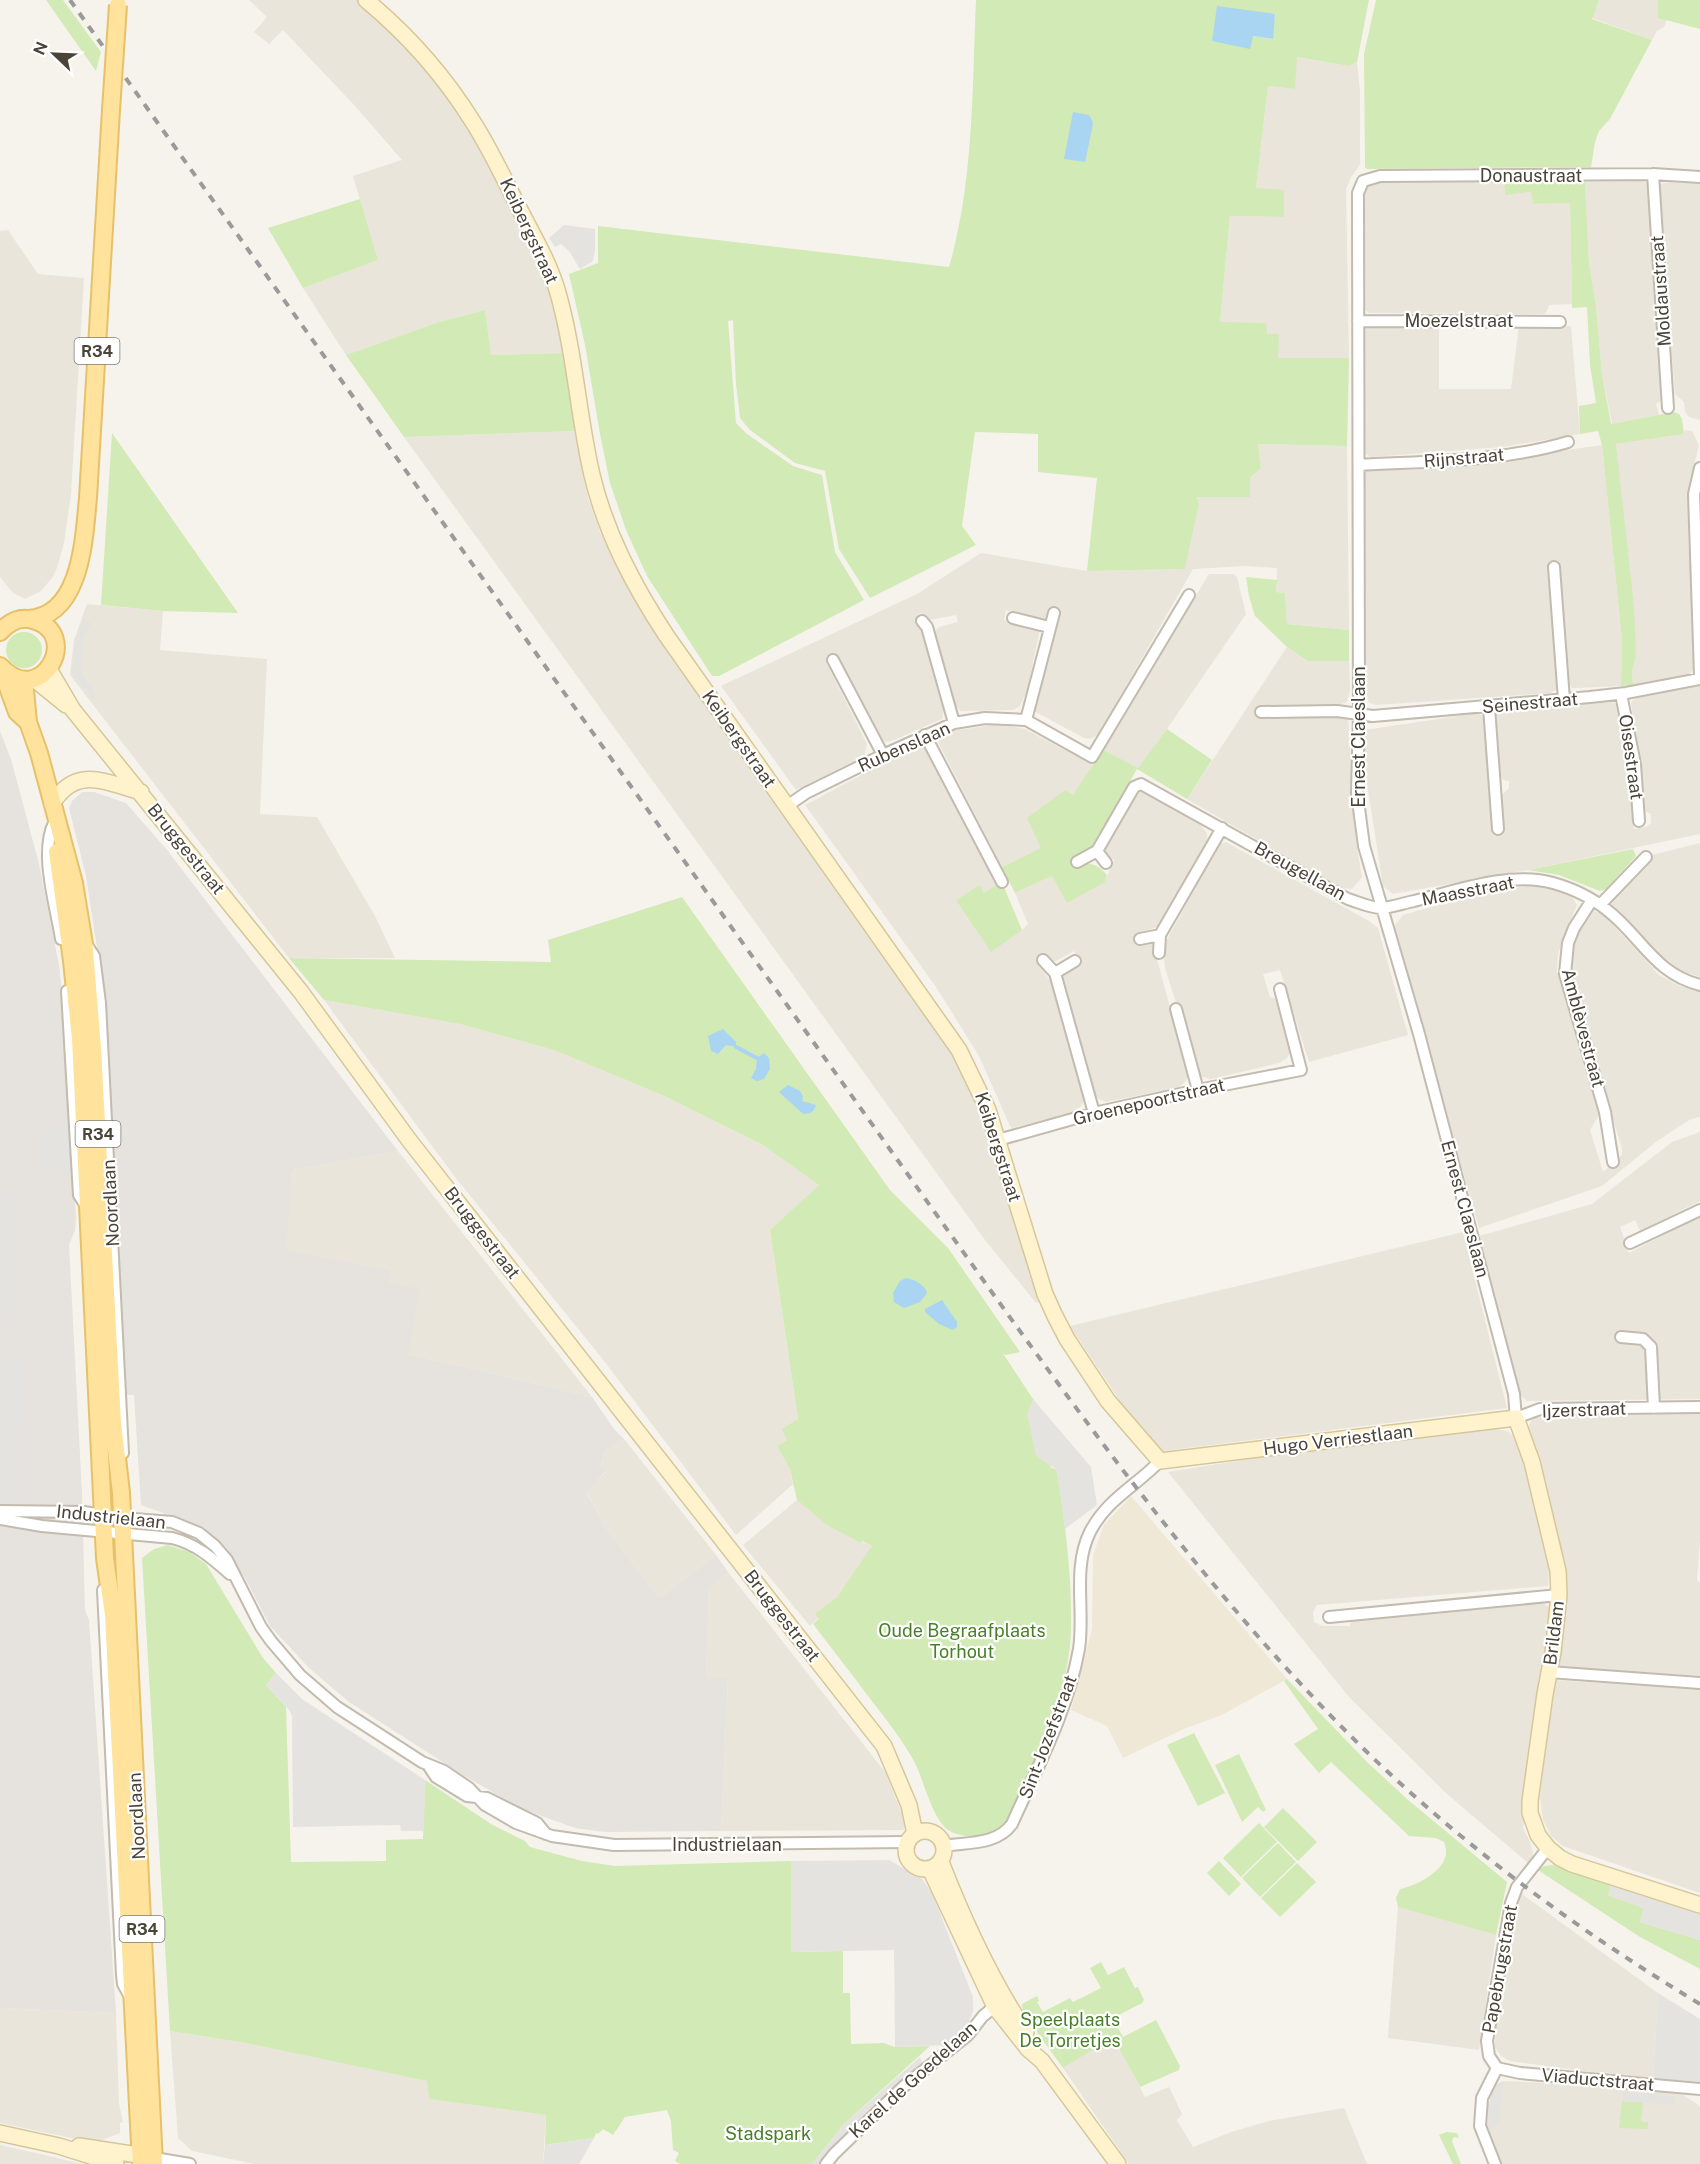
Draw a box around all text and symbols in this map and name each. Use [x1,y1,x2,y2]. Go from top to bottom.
north arrow [24,24,84,84]
text: N [29,39,52,58]
street label: Donaustraat [1480,165,1582,186]
street label: Keibergstraat [496,175,563,287]
street label: Moldaustraat [1646,235,1675,347]
street label: Moezelstraat [1404,310,1514,331]
road number: R34 [74,338,120,364]
street label: Rijnstraat [1423,444,1505,471]
street label: Ernest Claeslaan [1348,666,1369,808]
street label: Keibergstraat [698,686,781,792]
street label: Seinestraat [1481,688,1579,717]
street label: Oisestraat [1615,713,1648,801]
street label: Rubenslaan [855,717,953,776]
street label: Bruggestraat [143,799,229,898]
street label: Breugellaan [1251,837,1350,904]
street label: Maasstraat [1420,871,1516,910]
street label: Amblèvestraat [1558,966,1609,1090]
street label: Groenepoortstraat [1071,1074,1227,1129]
street label: Keibergstraat [971,1089,1026,1204]
road number: R34 [76,1121,120,1147]
street label: Ernest Claeslaan [1437,1138,1494,1280]
street label: Noordlaan [98,1159,123,1247]
street label: Bruggestraat [440,1183,525,1283]
street label: Ijzerstraat [1541,1398,1627,1421]
street label: Hugo Verriestlaan [1262,1420,1414,1459]
street label: Industrielaan [55,1500,167,1533]
street label: Bruggestraat [740,1566,825,1666]
street label: Brildam [1539,1599,1568,1666]
park label: Oude Begraafplaats Torhout [878,1620,1046,1662]
street label: Sint-Jozefstraat [1014,1672,1081,1802]
street label: Noordlaan [124,1772,149,1860]
street label: Industrielaan [672,1834,782,1855]
street label: Papebrugstraat [1478,1903,1521,2035]
road number: R34 [120,1916,164,1942]
park label: Speelplaats De Torretjes [1019,2009,1121,2051]
street label: Karel de Goedelaan [845,2017,981,2142]
street label: Viaductstraat [1541,2064,1655,2095]
park label: Stadspark [725,2123,811,2144]

